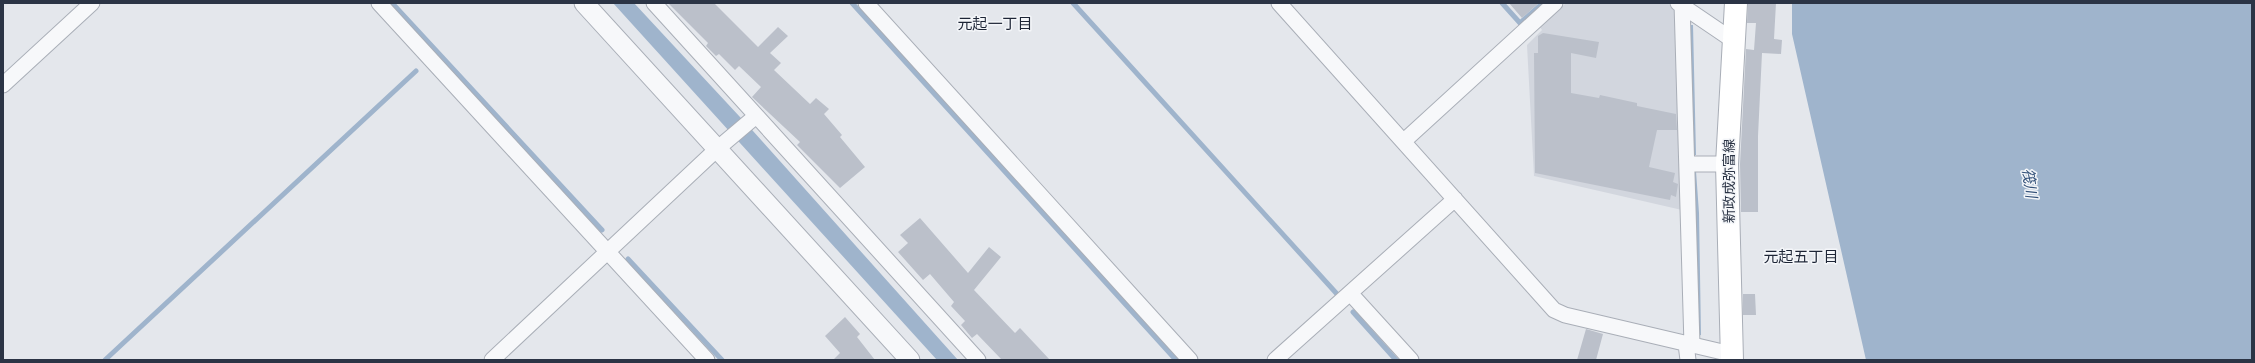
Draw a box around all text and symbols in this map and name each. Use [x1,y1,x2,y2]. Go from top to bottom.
district label: 元起一丁目 [957,14,1033,33]
street label: 新政成弥富線 [1720,139,1738,223]
water label: 筏川 [2019,167,2042,201]
district label: 元起五丁目 [1763,247,1839,266]

